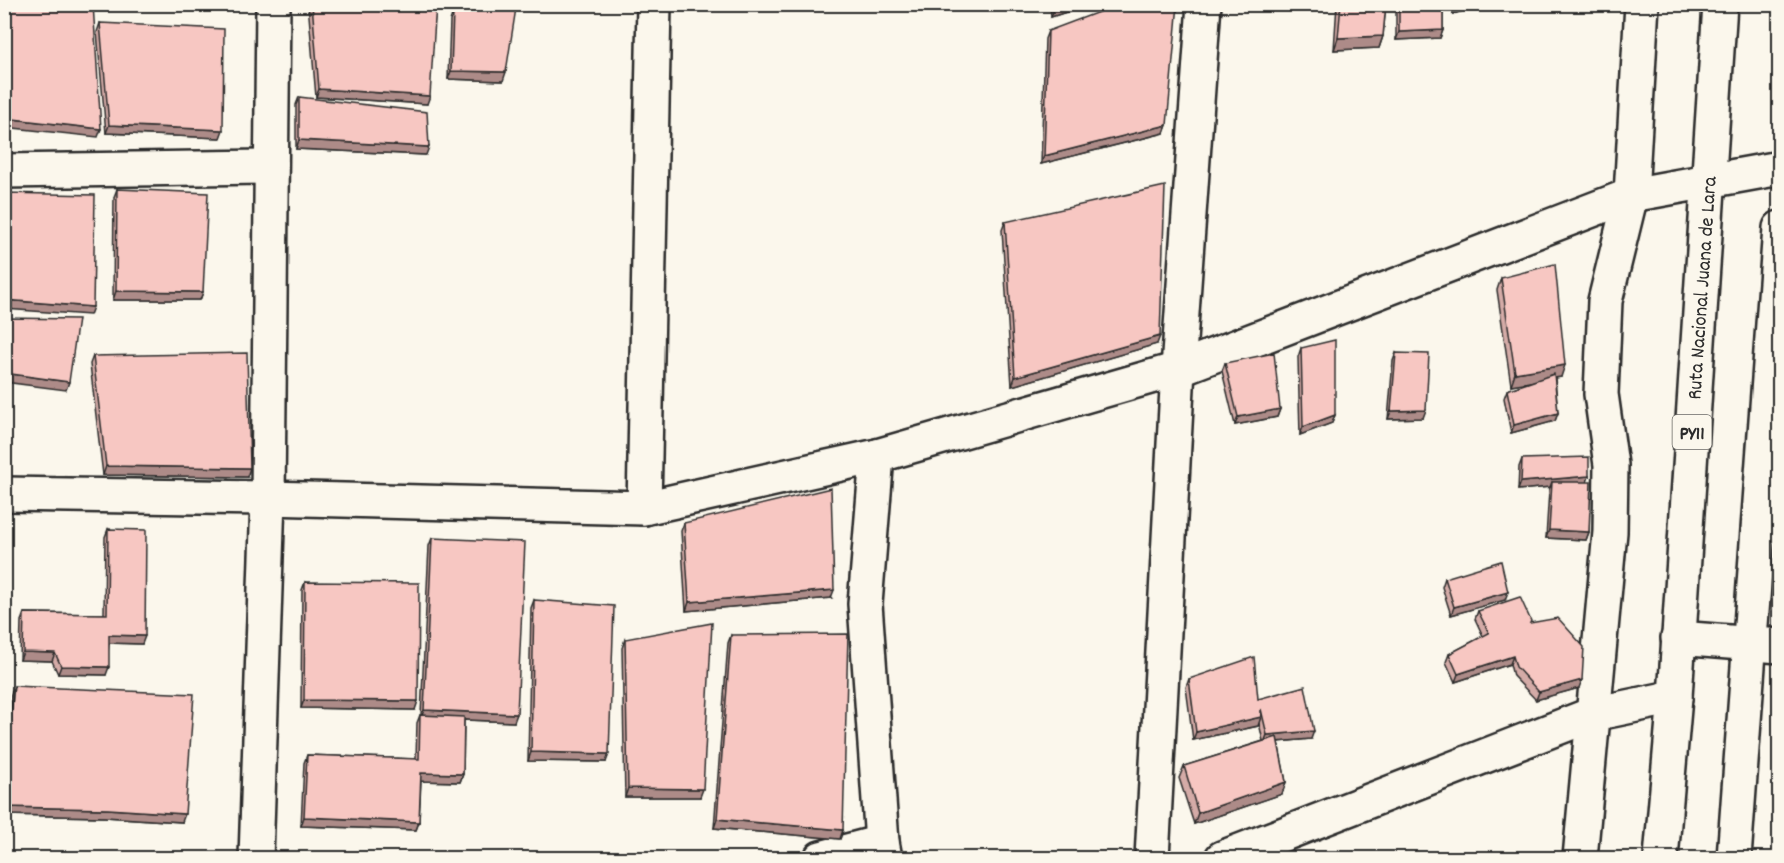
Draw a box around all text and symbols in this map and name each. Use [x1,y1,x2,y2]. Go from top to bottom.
street label: Ruta Nacional Juana de Lara [1681,174,1727,401]
road number: PY11 [1672,415,1712,449]

